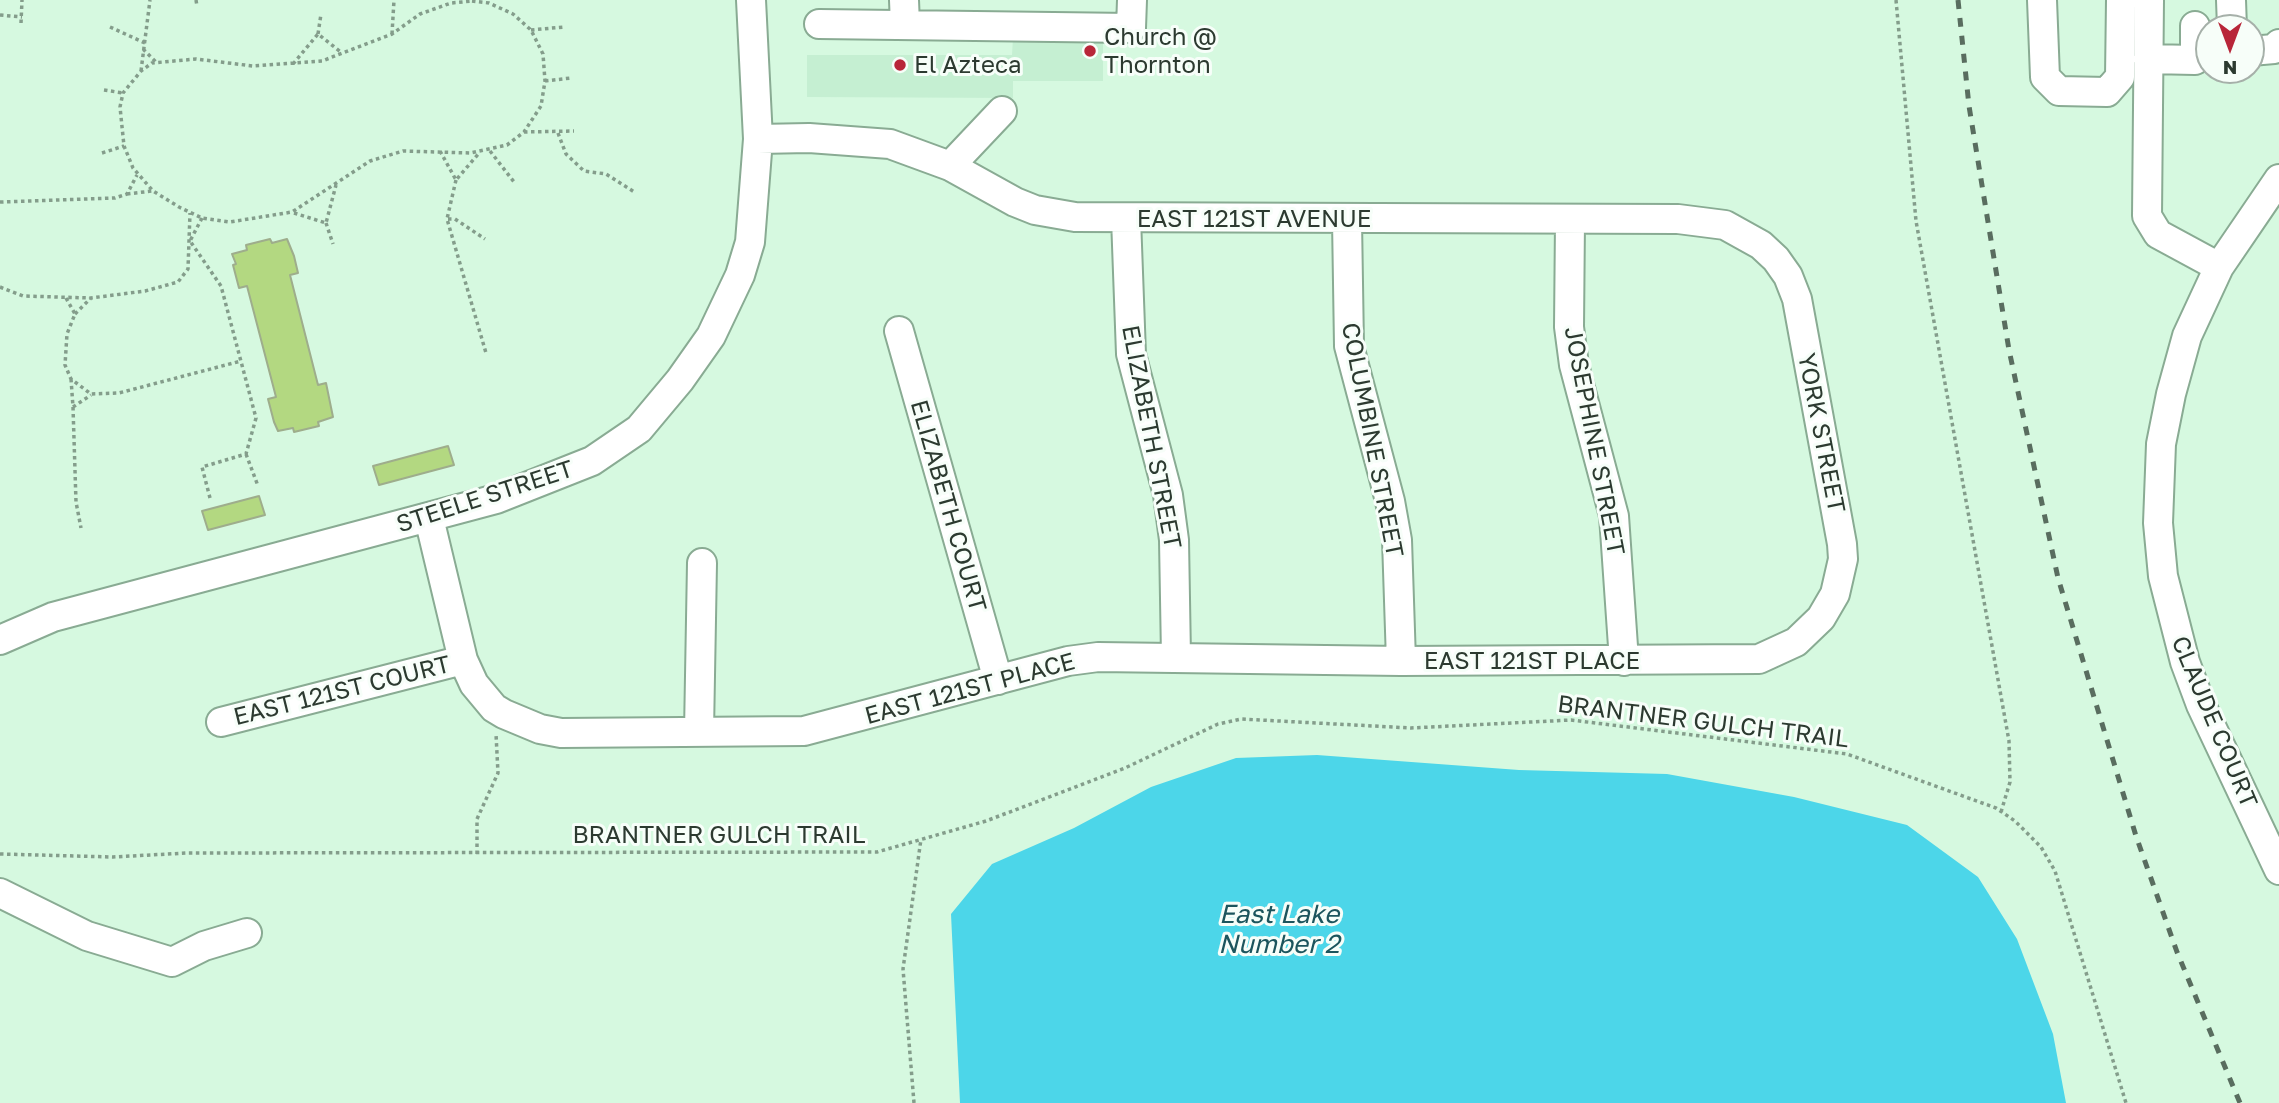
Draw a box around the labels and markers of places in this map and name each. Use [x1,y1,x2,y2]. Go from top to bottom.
place label: Church @ Thornton [1104,23,1217,79]
marker: Church @ Thornton [1082,43,1098,59]
place label: El Azteca [914,51,1022,79]
marker: El Azteca [892,57,908,73]

